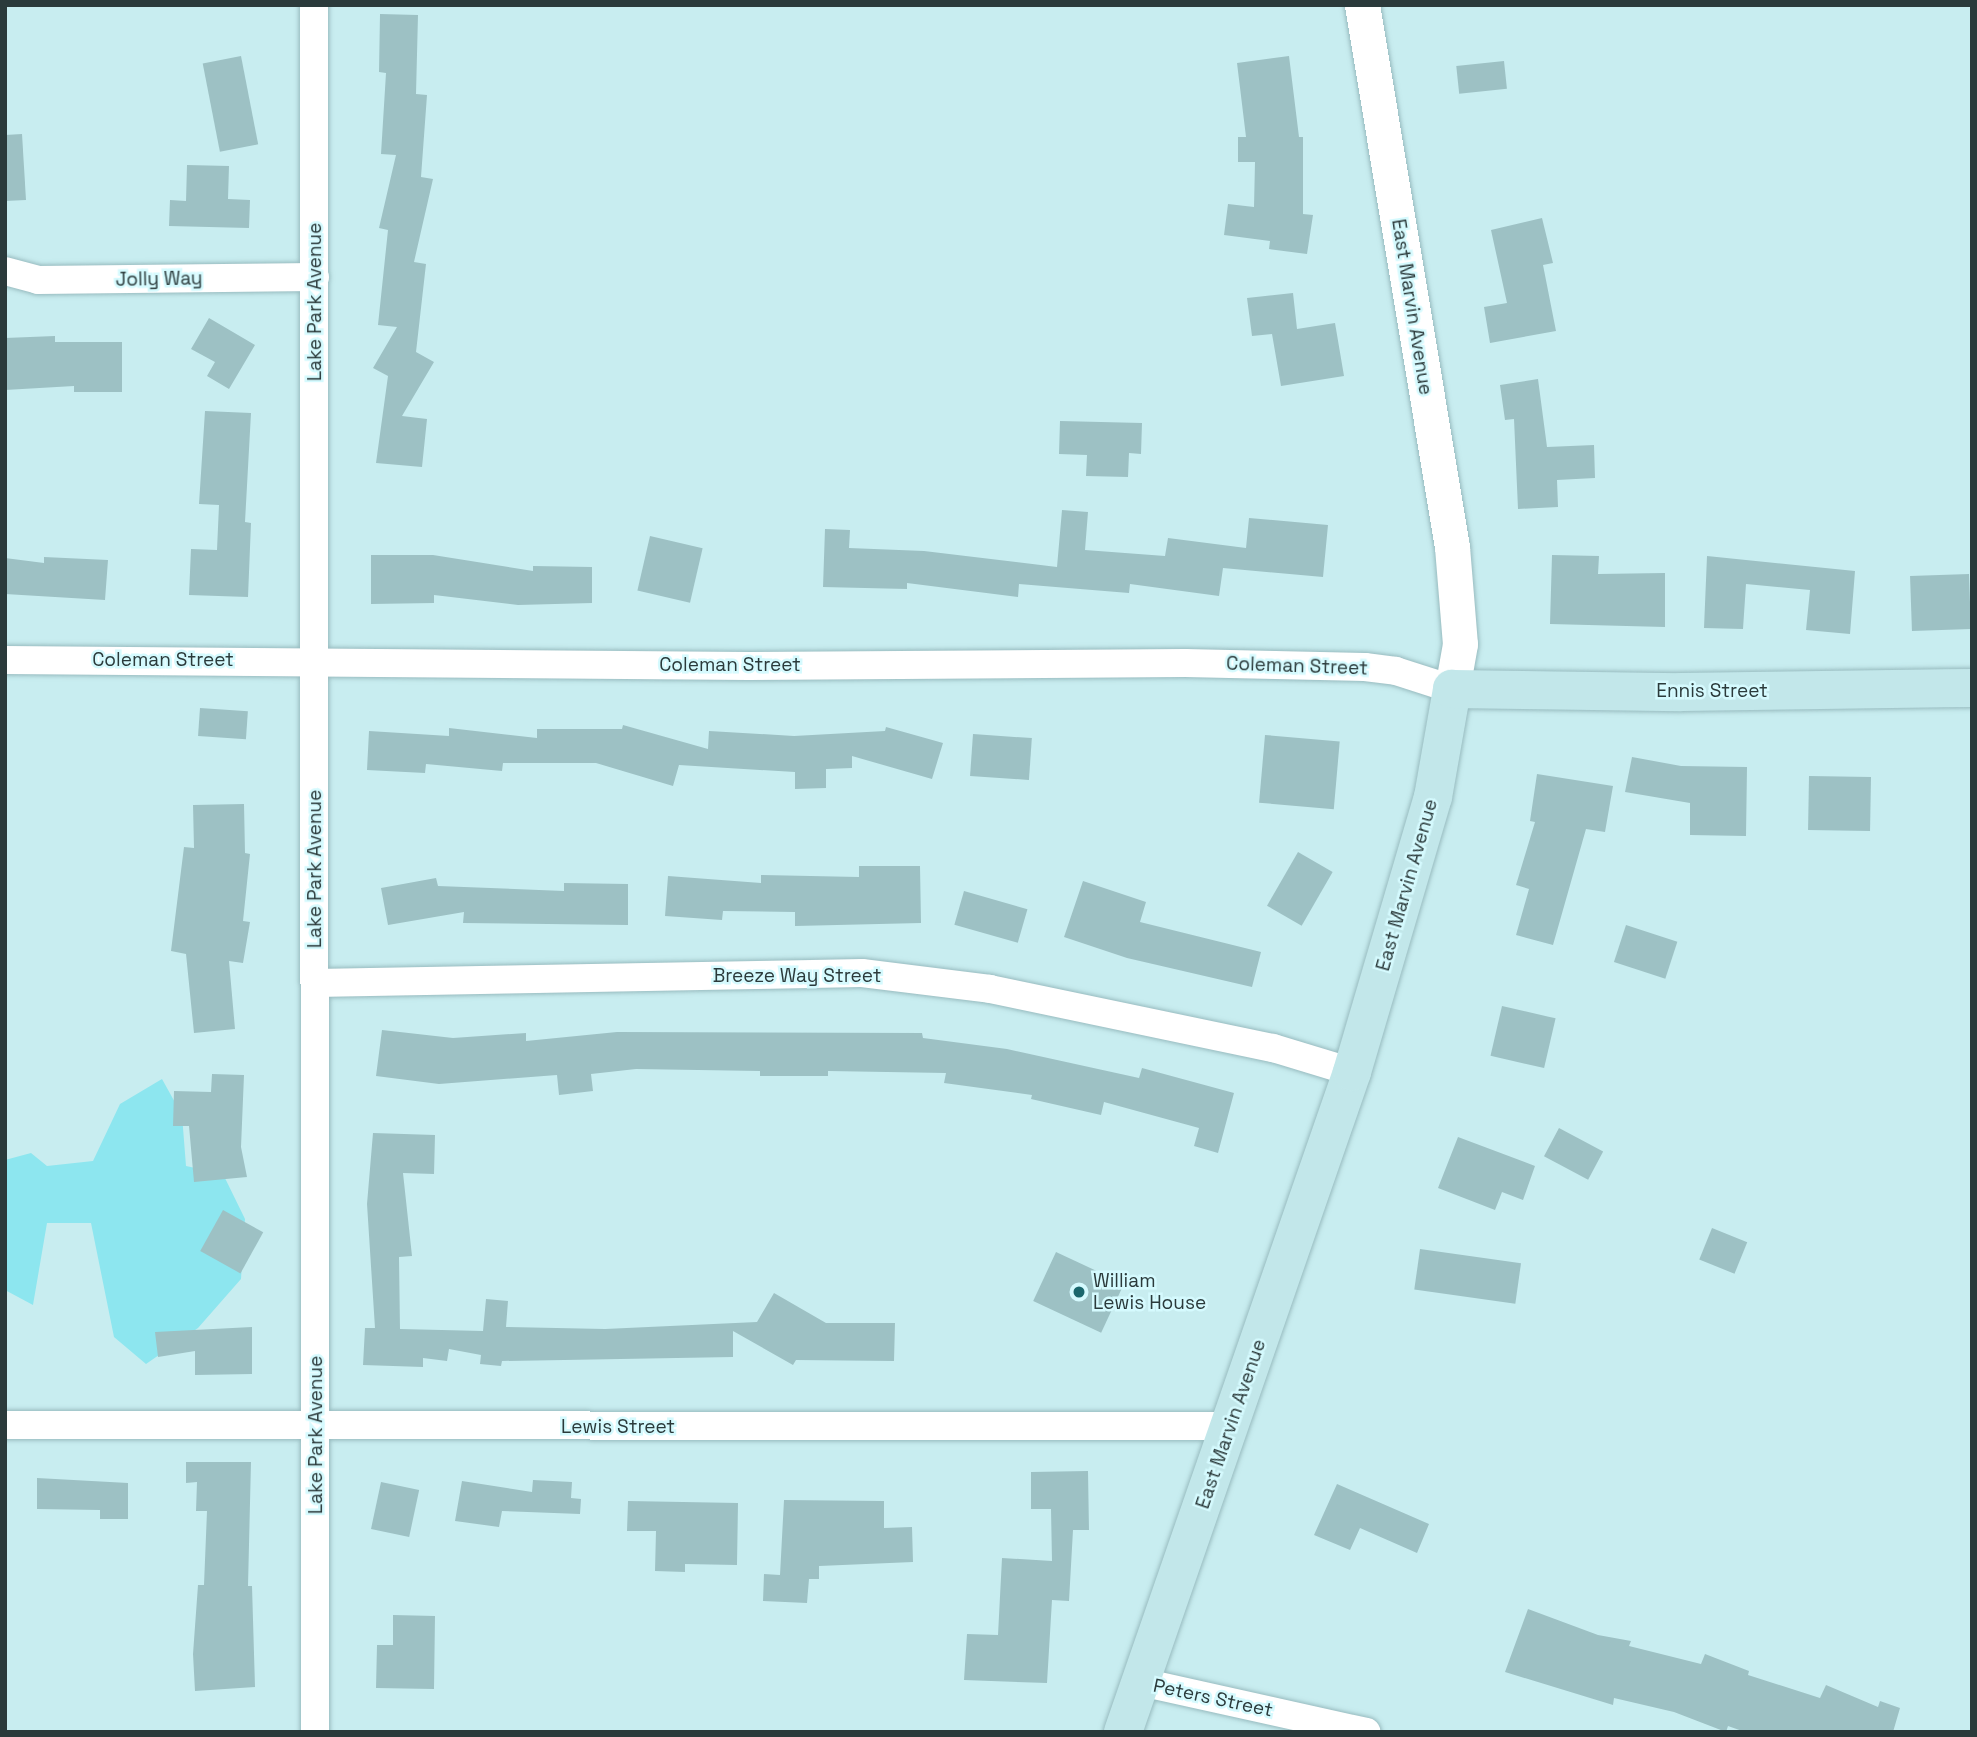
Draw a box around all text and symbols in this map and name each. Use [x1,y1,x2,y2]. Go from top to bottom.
street label: East Marvin Avenue [1387,217,1437,397]
street label: Lake Park Avenue [304,223,326,381]
street label: Jolly Way [115,267,203,291]
street label: Coleman Street [92,649,234,671]
street label: Coleman Street [1226,652,1368,680]
street label: Coleman Street [659,654,801,676]
street label: Ennis Street [1656,680,1768,702]
street label: Lake Park Avenue [304,790,326,948]
street label: East Marvin Avenue [1372,796,1442,974]
street label: Breeze Way Street [713,965,881,987]
place label: William Lewis House [1093,1270,1206,1314]
marker: William Lewis House [1071,1284,1087,1300]
street label: East Marvin Avenue [1191,1336,1271,1512]
street label: Lake Park Avenue [305,1356,327,1514]
street label: Lewis Street [561,1416,675,1438]
street label: Peters Street [1151,1674,1275,1722]

